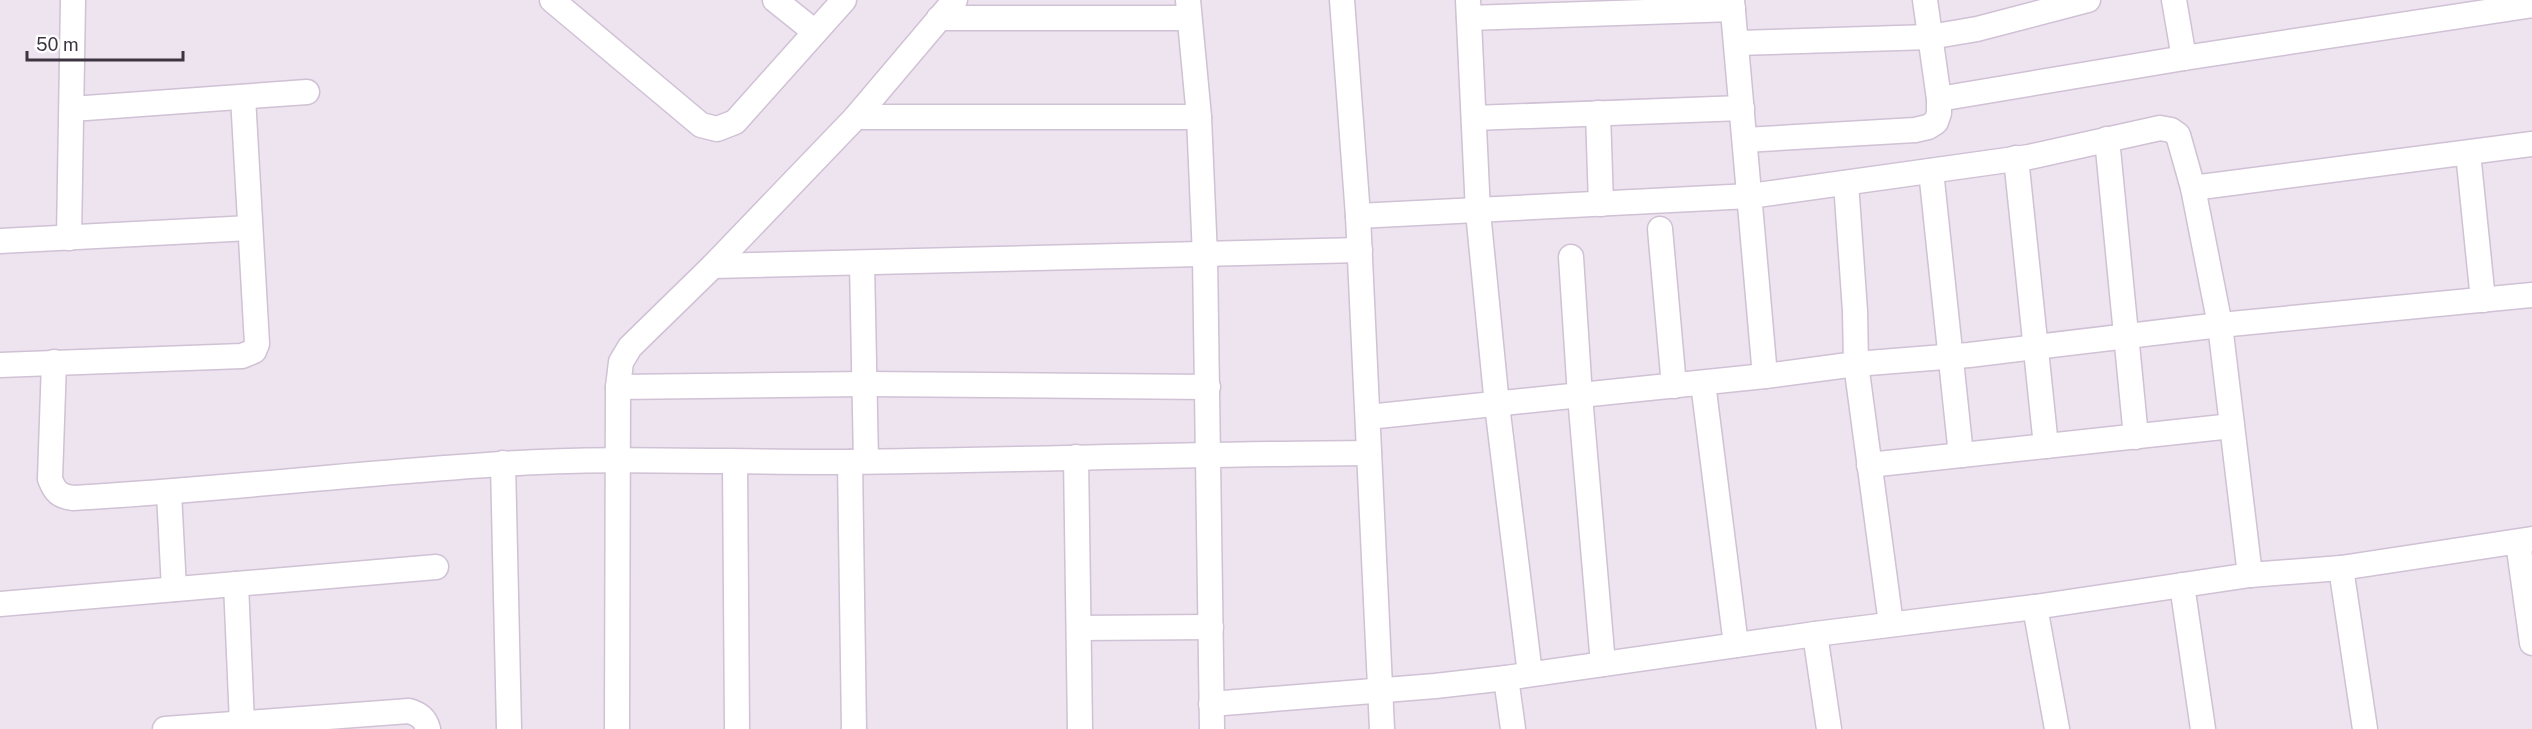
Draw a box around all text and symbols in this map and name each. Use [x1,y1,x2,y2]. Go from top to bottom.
scale bar [27,24,183,62]
text: 50 m [36,34,79,55]

